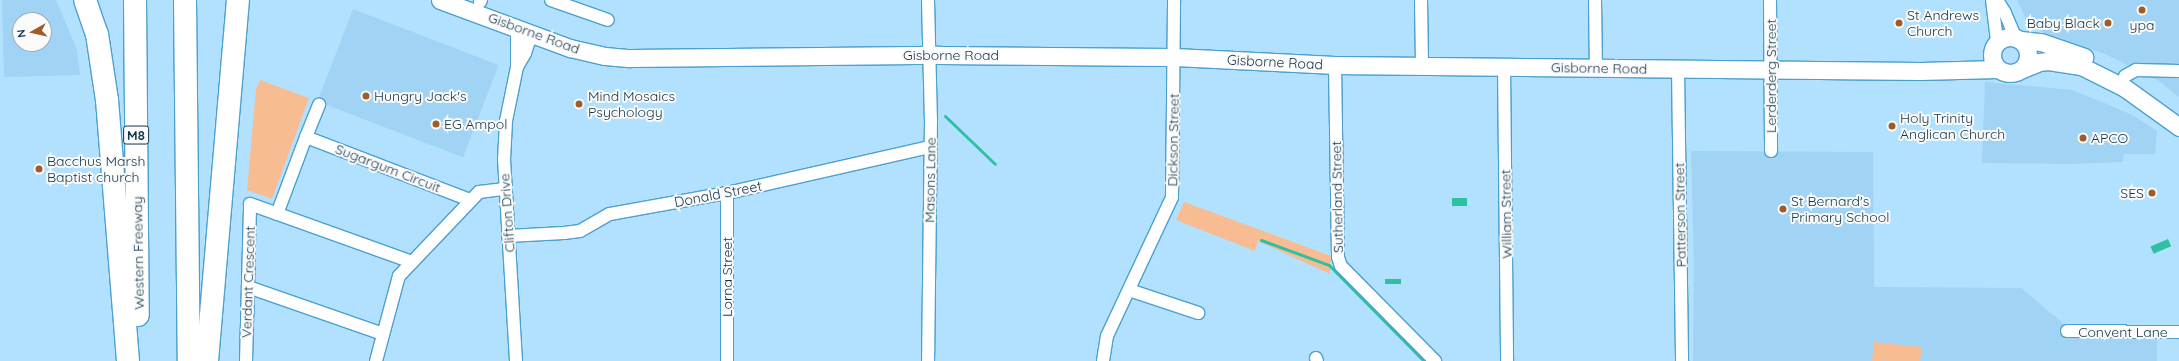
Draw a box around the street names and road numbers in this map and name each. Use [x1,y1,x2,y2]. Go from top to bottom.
street label: Gisborne Road [486,9,582,57]
street label: Lerderderg Street [1763,19,1779,133]
street label: Gisborne Road [903,47,999,63]
street label: Gisborne Road [1227,51,1323,73]
street label: Gisborne Road [1551,59,1647,77]
street label: Dickson Street [1164,93,1182,187]
road number: M8 [123,124,149,146]
street label: Masons Lane [921,137,939,223]
street label: Sugargum Circuit [333,140,443,196]
street label: Sutherland Street [1328,141,1346,253]
street label: Patterson Street [1671,163,1689,267]
street label: William Street [1497,169,1515,259]
street label: Clifton Drive [496,173,518,253]
street label: Donald Street [673,177,763,211]
street label: Western Freeway [129,196,147,310]
street label: Verdant Crescent [238,226,258,338]
street label: Lorna Street [719,237,735,317]
street label: Convent Lane [2078,324,2168,340]

